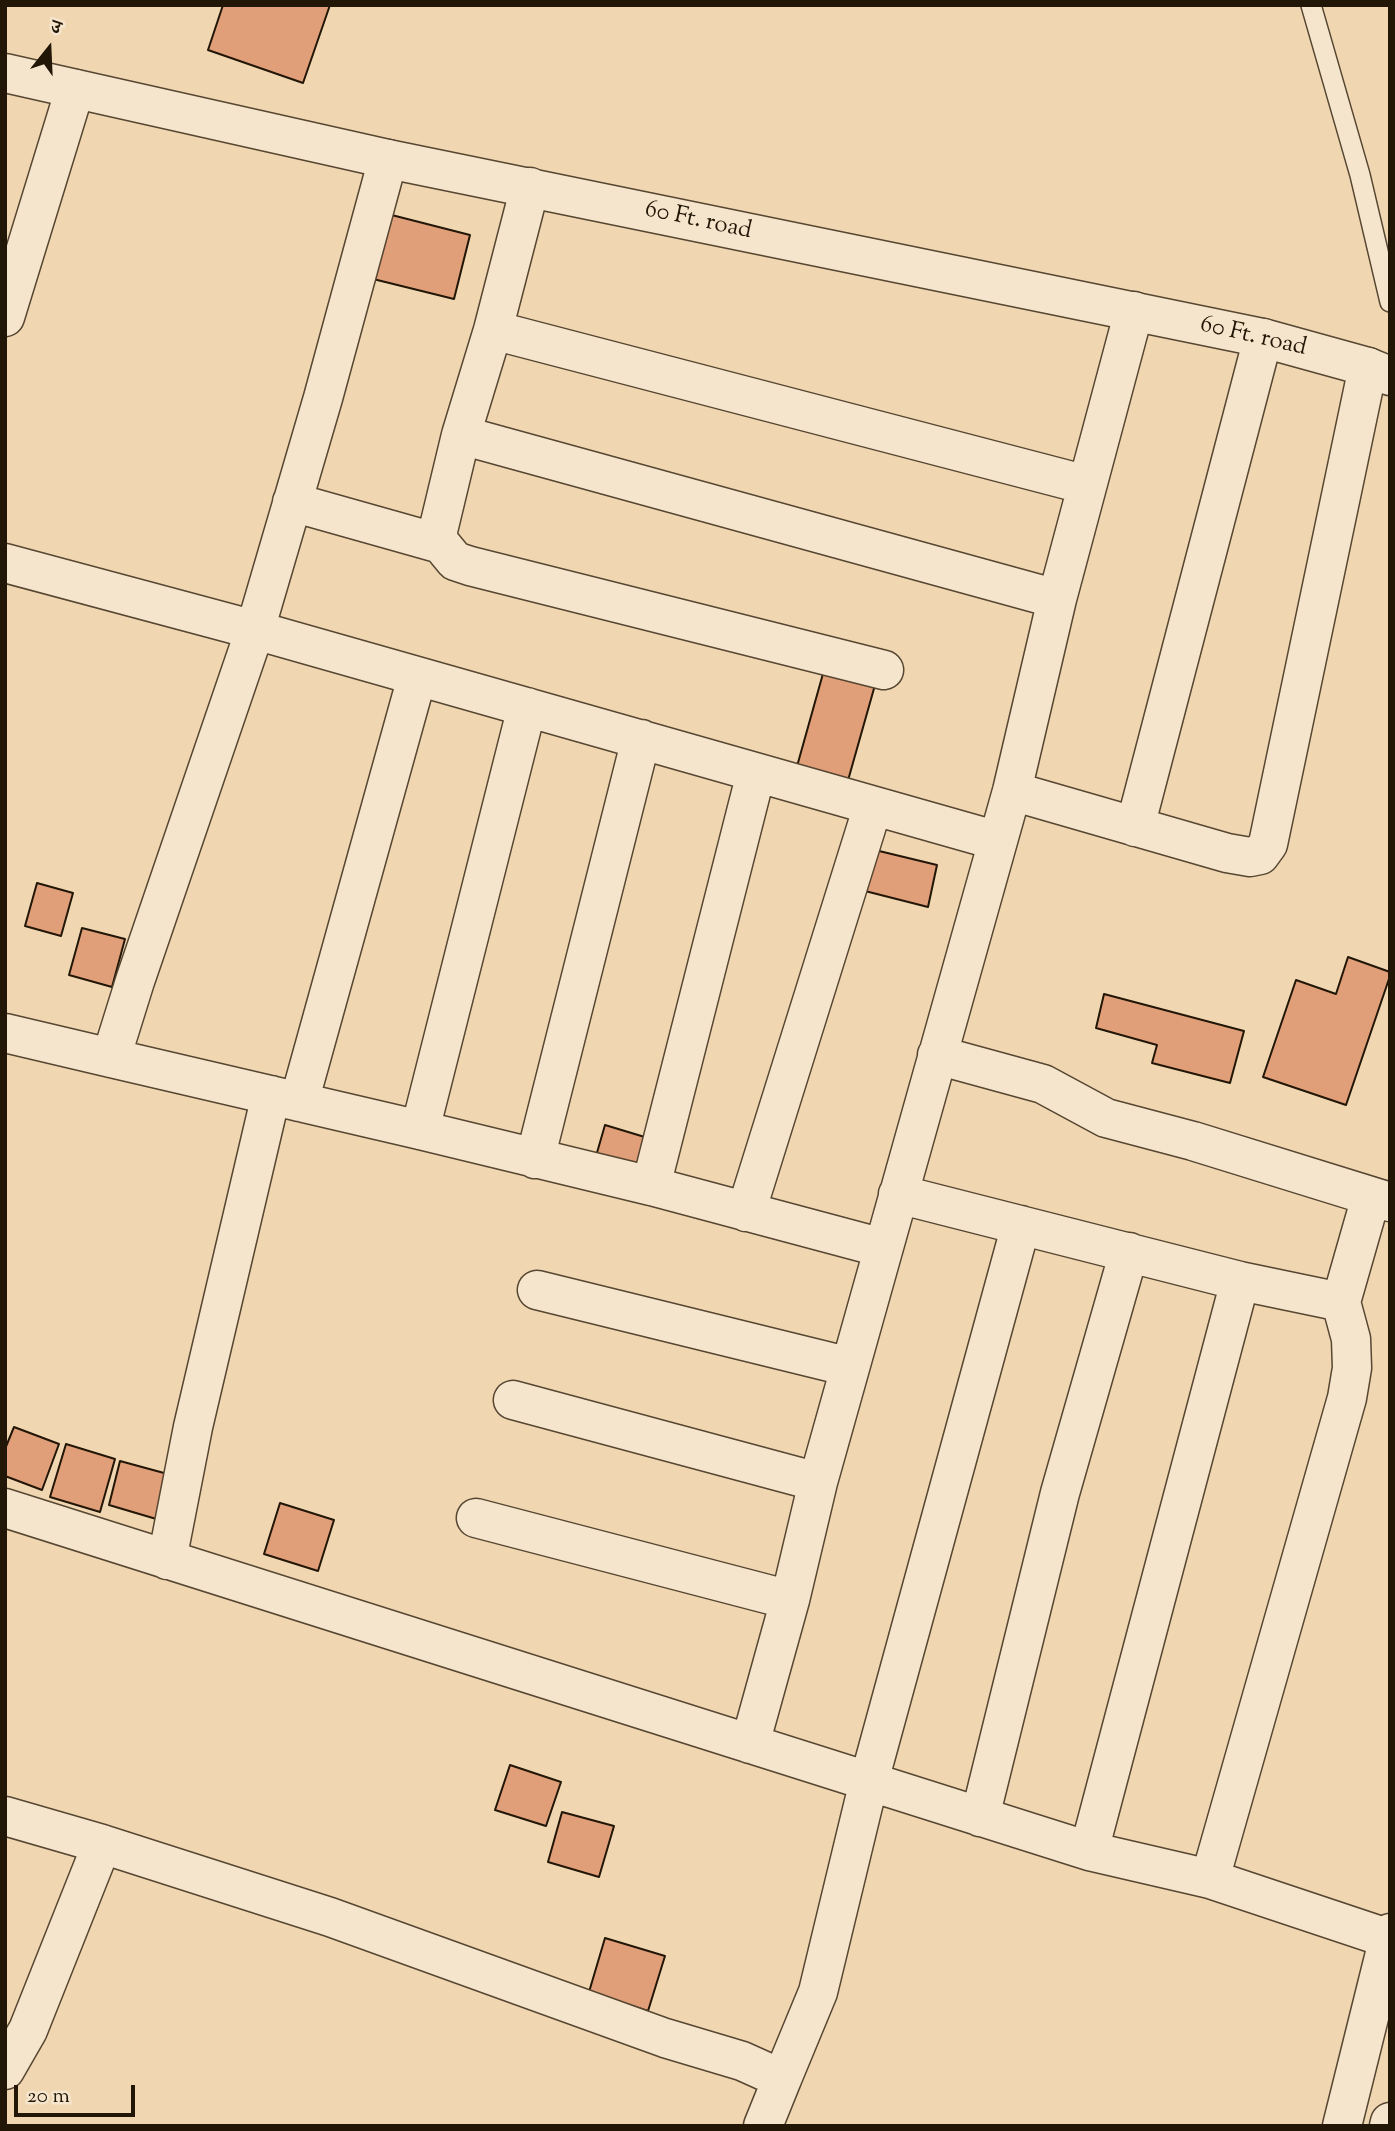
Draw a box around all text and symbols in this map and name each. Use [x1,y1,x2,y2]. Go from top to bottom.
north arrow [14,14,84,84]
text: उ [47,14,64,43]
street label: 60 Ft. road [642,197,754,247]
street label: 60 Ft. road [1197,312,1309,364]
scale bar [18,2072,138,2116]
text: 20 m [27,2082,70,2112]

